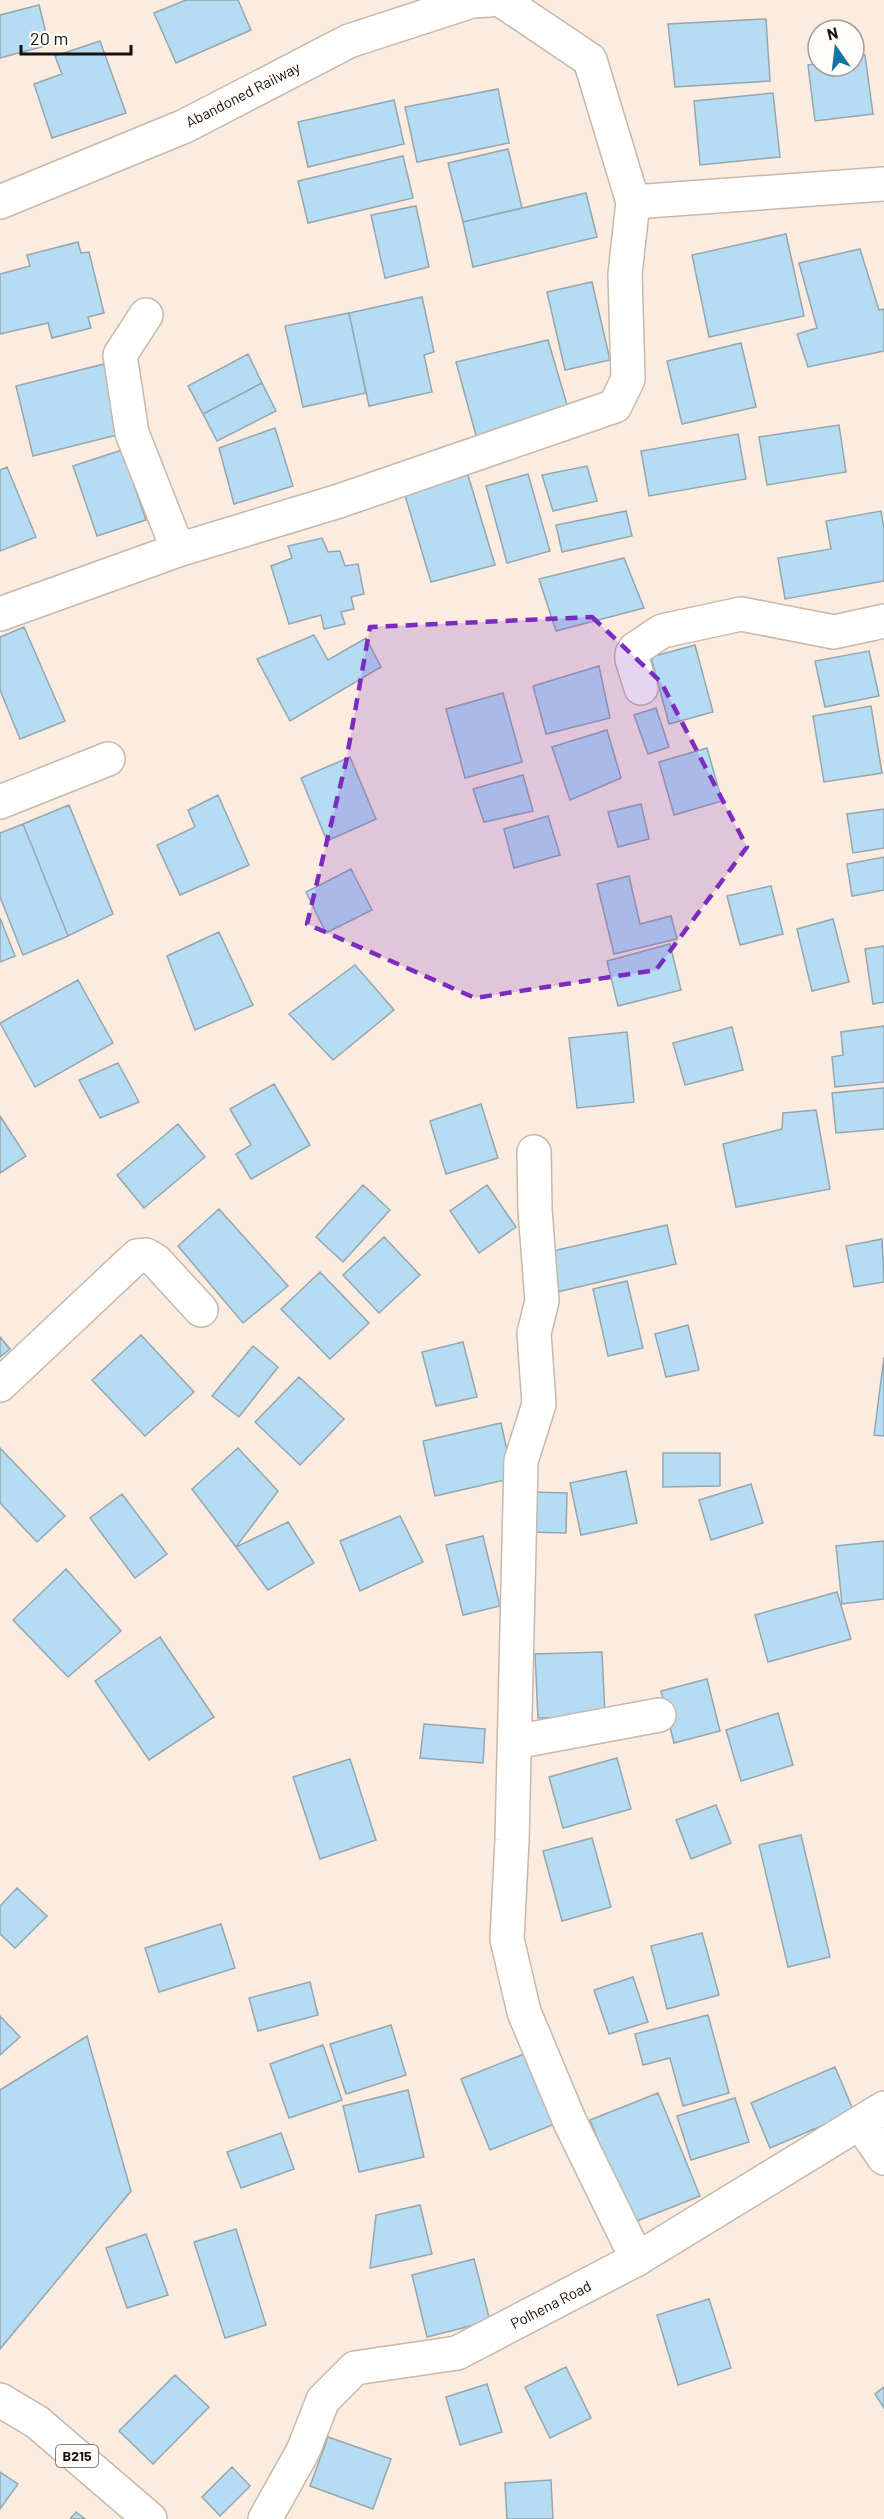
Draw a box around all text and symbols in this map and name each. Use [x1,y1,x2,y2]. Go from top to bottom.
scale bar [21,18,130,56]
north arrow [806,18,866,78]
text: N [825,22,840,43]
text: 20 m [30,27,68,49]
street label: Abandoned Railway [182,58,303,131]
street label: Polhena Road [507,2276,594,2332]
road number: B215 [56,2445,98,2467]

